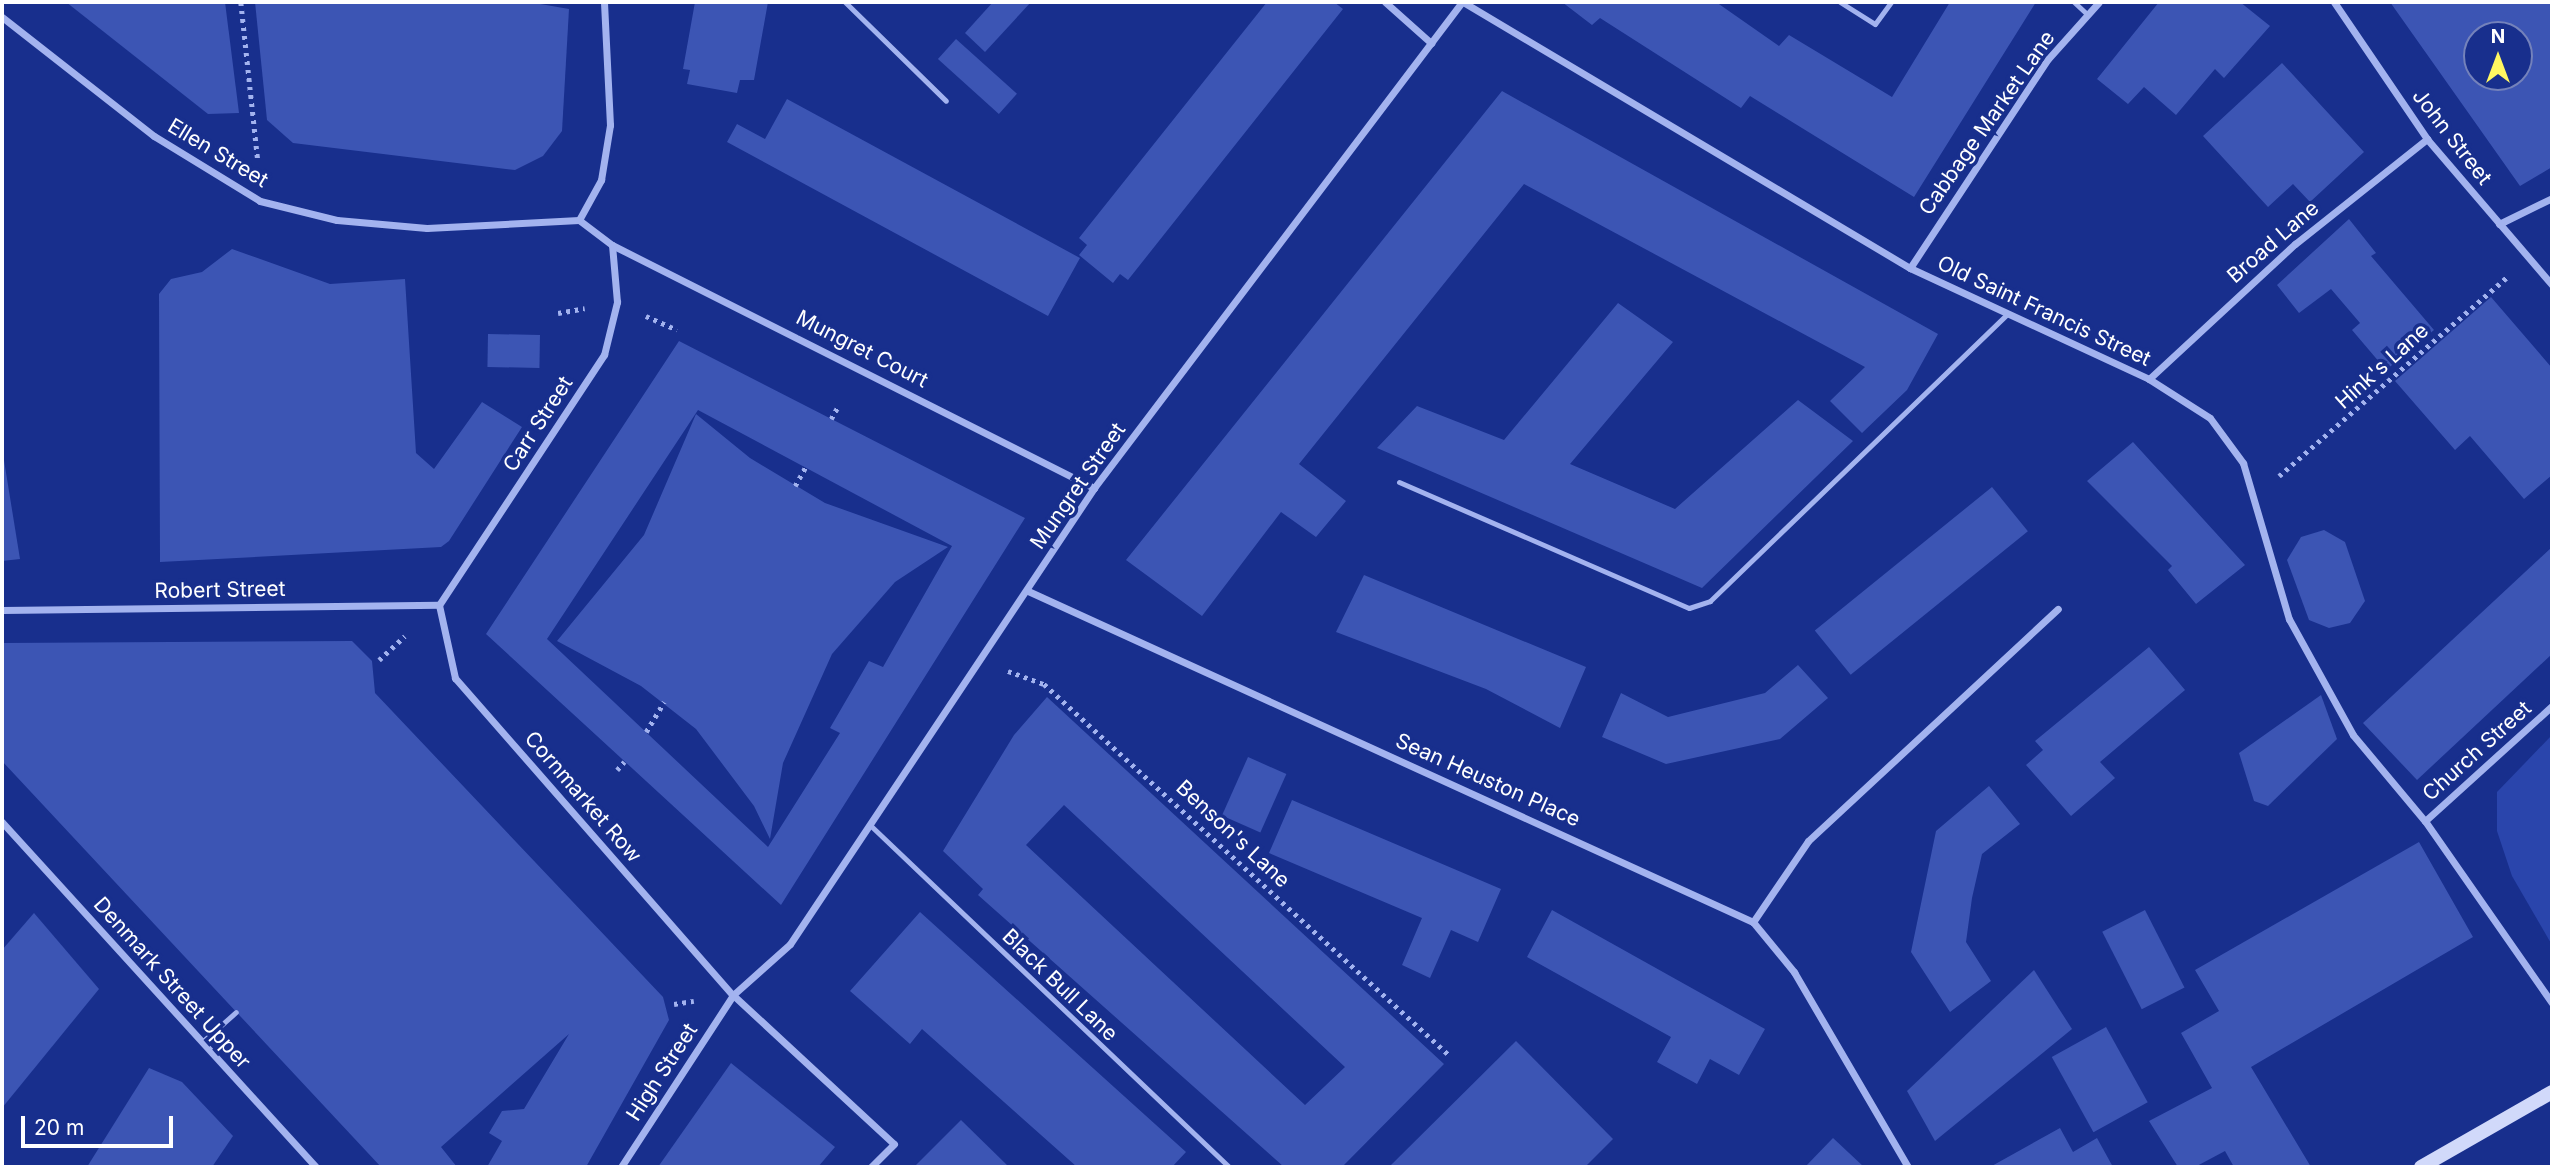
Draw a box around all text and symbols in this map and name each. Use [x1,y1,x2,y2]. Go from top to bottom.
north arrow [2463,21,2533,91]
text: N [2491,25,2505,48]
street label: Cabbage Market Lane [1914,26,2060,220]
street label: John Street [2407,84,2497,190]
street label: Ellen Street [163,113,273,193]
street label: Broad Lane [2222,195,2324,289]
street label: Old Saint Francis Street [1933,250,2155,372]
street label: Mungret Court [792,305,932,393]
street label: Hink's Lane [2330,318,2434,414]
street label: Carr Street [498,372,578,476]
street label: Mungret Street [1025,418,1131,554]
street label: Robert Street [154,576,286,604]
street label: Church Street [2418,696,2536,806]
street label: Cornmarket Row [519,726,647,868]
street label: Sean Heuston Place [1392,728,1584,832]
street label: Benson's Lane [1171,775,1295,893]
street label: Denmark Street Upper [88,892,256,1074]
street label: Black Bull Lane [997,924,1123,1046]
street label: High Street [621,1019,703,1125]
scale bar [24,1102,177,1146]
text: 20 m [34,1115,84,1140]

